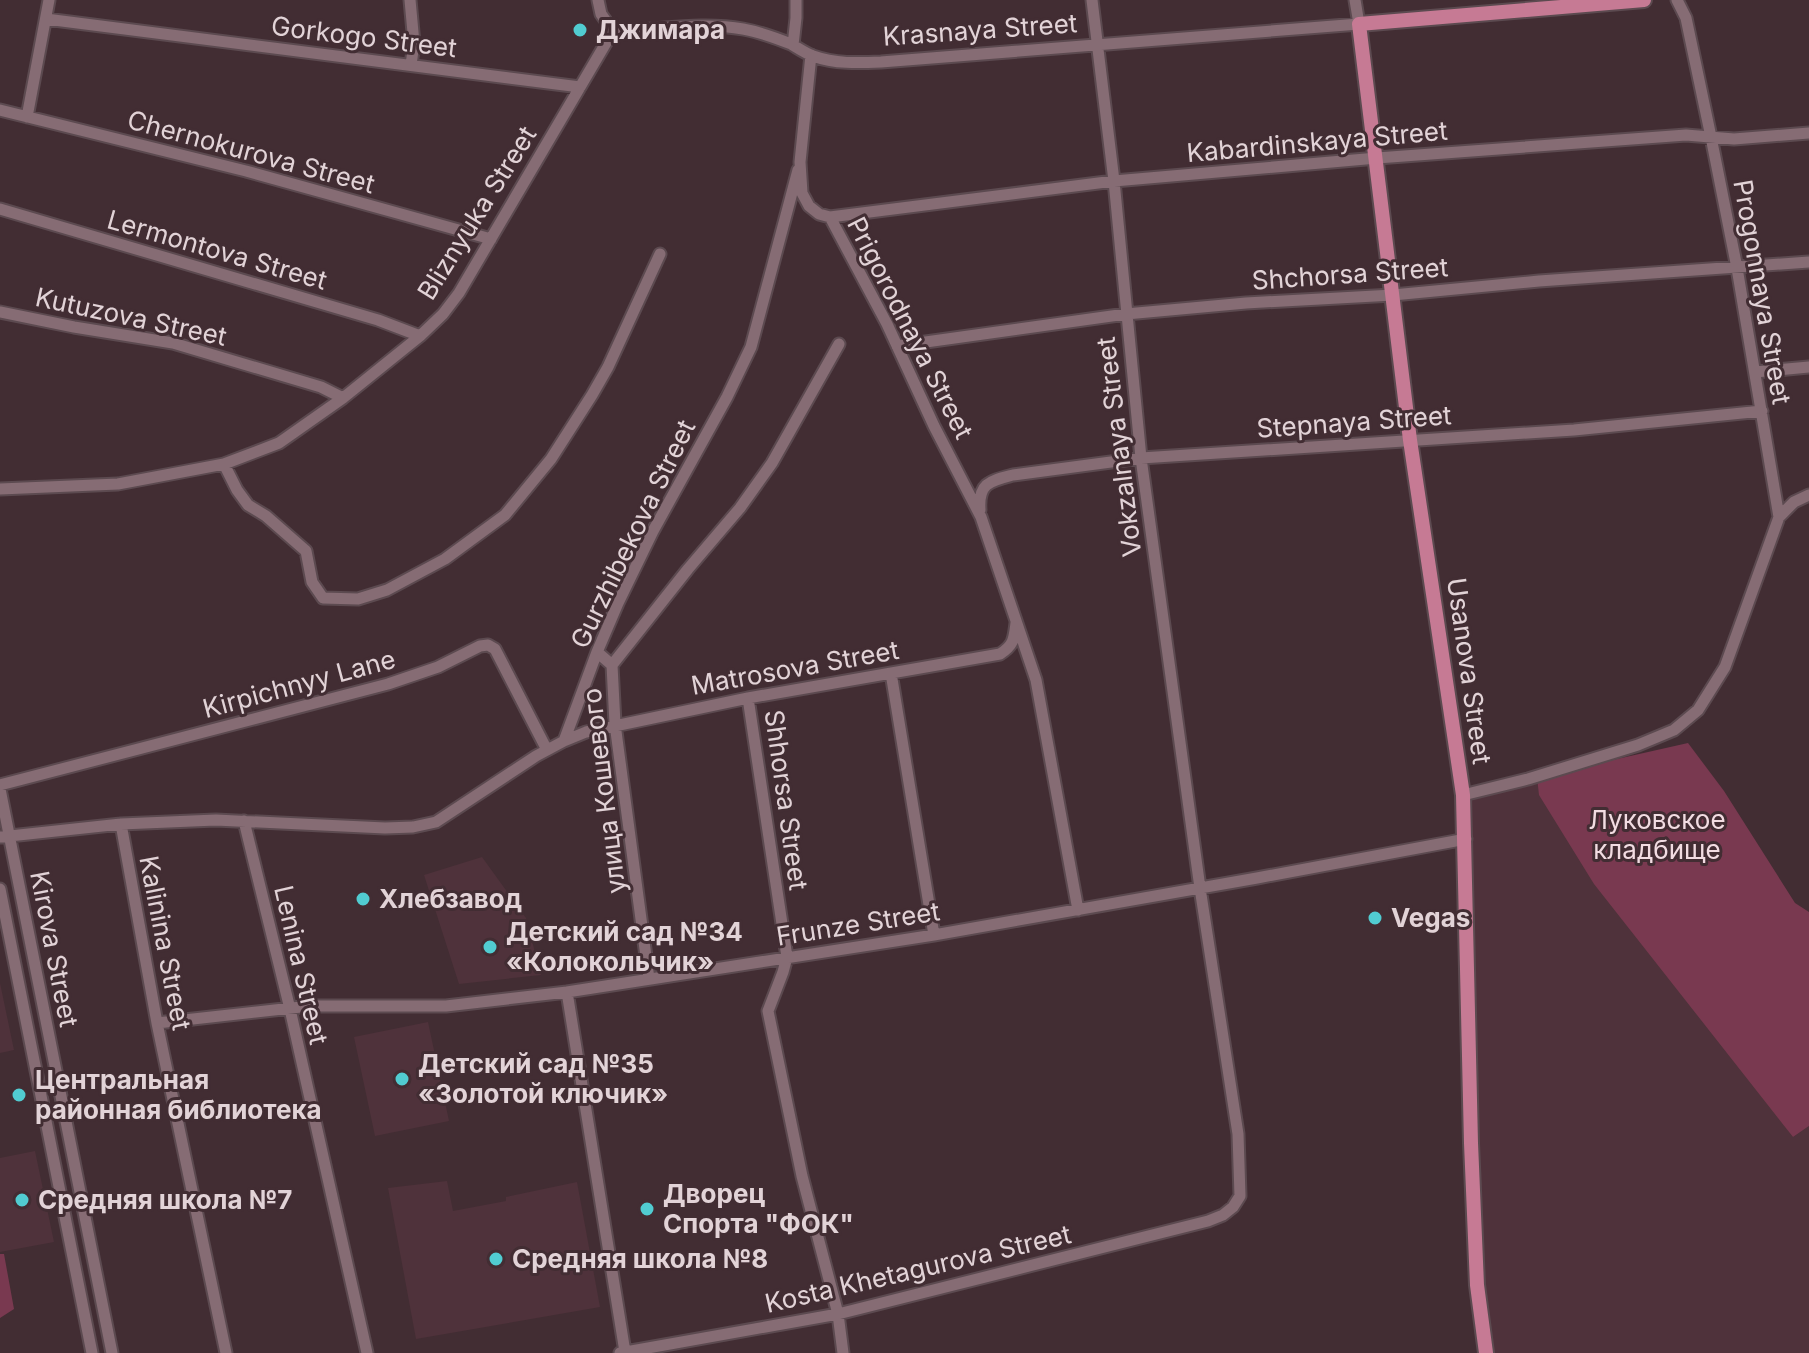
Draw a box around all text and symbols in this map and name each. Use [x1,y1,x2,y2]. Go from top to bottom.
street label: Krasnaya Street [882,7,1078,52]
street label: Gorkogo Street [270,10,459,63]
place label: Джимара [596,14,725,45]
marker: Джимара [571,21,589,39]
street label: Chernokurova Street [124,104,378,199]
street label: Kabardinskaya Street [1185,115,1449,168]
street label: Bliznyuka Street [411,120,542,305]
street label: Progonnaya Street [1727,177,1798,407]
street label: Lermontova Street [104,203,330,296]
street label: Prigorodnaya Street [841,212,980,444]
street label: Shchorsa Street [1251,251,1449,296]
street label: Kutuzova Street [33,281,230,352]
street label: Vokzalnaya Street [1090,335,1147,559]
street label: Stepnaya Street [1255,399,1452,444]
street label: Gurzhibekova Street [564,415,701,653]
street label: Usanova Street [1441,576,1498,766]
street label: Matrosova Street [689,634,901,701]
street label: Kirpichnyy Lane [199,643,399,724]
street label: улица Кошевого [576,687,631,895]
street label: Shhorsa Street [758,708,814,892]
park label: Луковское кладбище [1588,804,1726,865]
street label: Kalinina Street [133,853,198,1033]
street label: Kirova Street [24,868,85,1030]
street label: Lenina Street [268,882,335,1047]
place label: Хлебзавод [379,883,522,914]
marker: Хлебзавод [354,890,372,908]
street label: Frunze Street [774,895,942,952]
place label: Vegas [1391,902,1470,933]
marker: Vegas [1366,909,1384,927]
place label: Детский сад №34 «Колокольчик» [506,916,743,977]
marker: Детский сад №34 «Колокольчик» [481,938,499,956]
place label: Детский сад №35 «Золотой ключик» [418,1048,668,1109]
place label: Центральная районная библиотека [35,1064,322,1125]
marker: Детский сад №35 «Золотой ключик» [393,1070,411,1088]
marker: Центральная районная библиотека [10,1086,28,1104]
place label: Дворец Спорта "ФОК" [663,1178,854,1239]
place label: Средняя школа №7 [38,1184,292,1215]
marker: Средняя школа №7 [13,1191,31,1209]
marker: Дворец Спорта "ФОК" [638,1200,656,1218]
street label: Kosta Khetagurova Street [762,1218,1074,1319]
place label: Средняя школа №8 [512,1243,768,1274]
marker: Средняя школа №8 [487,1250,505,1268]

